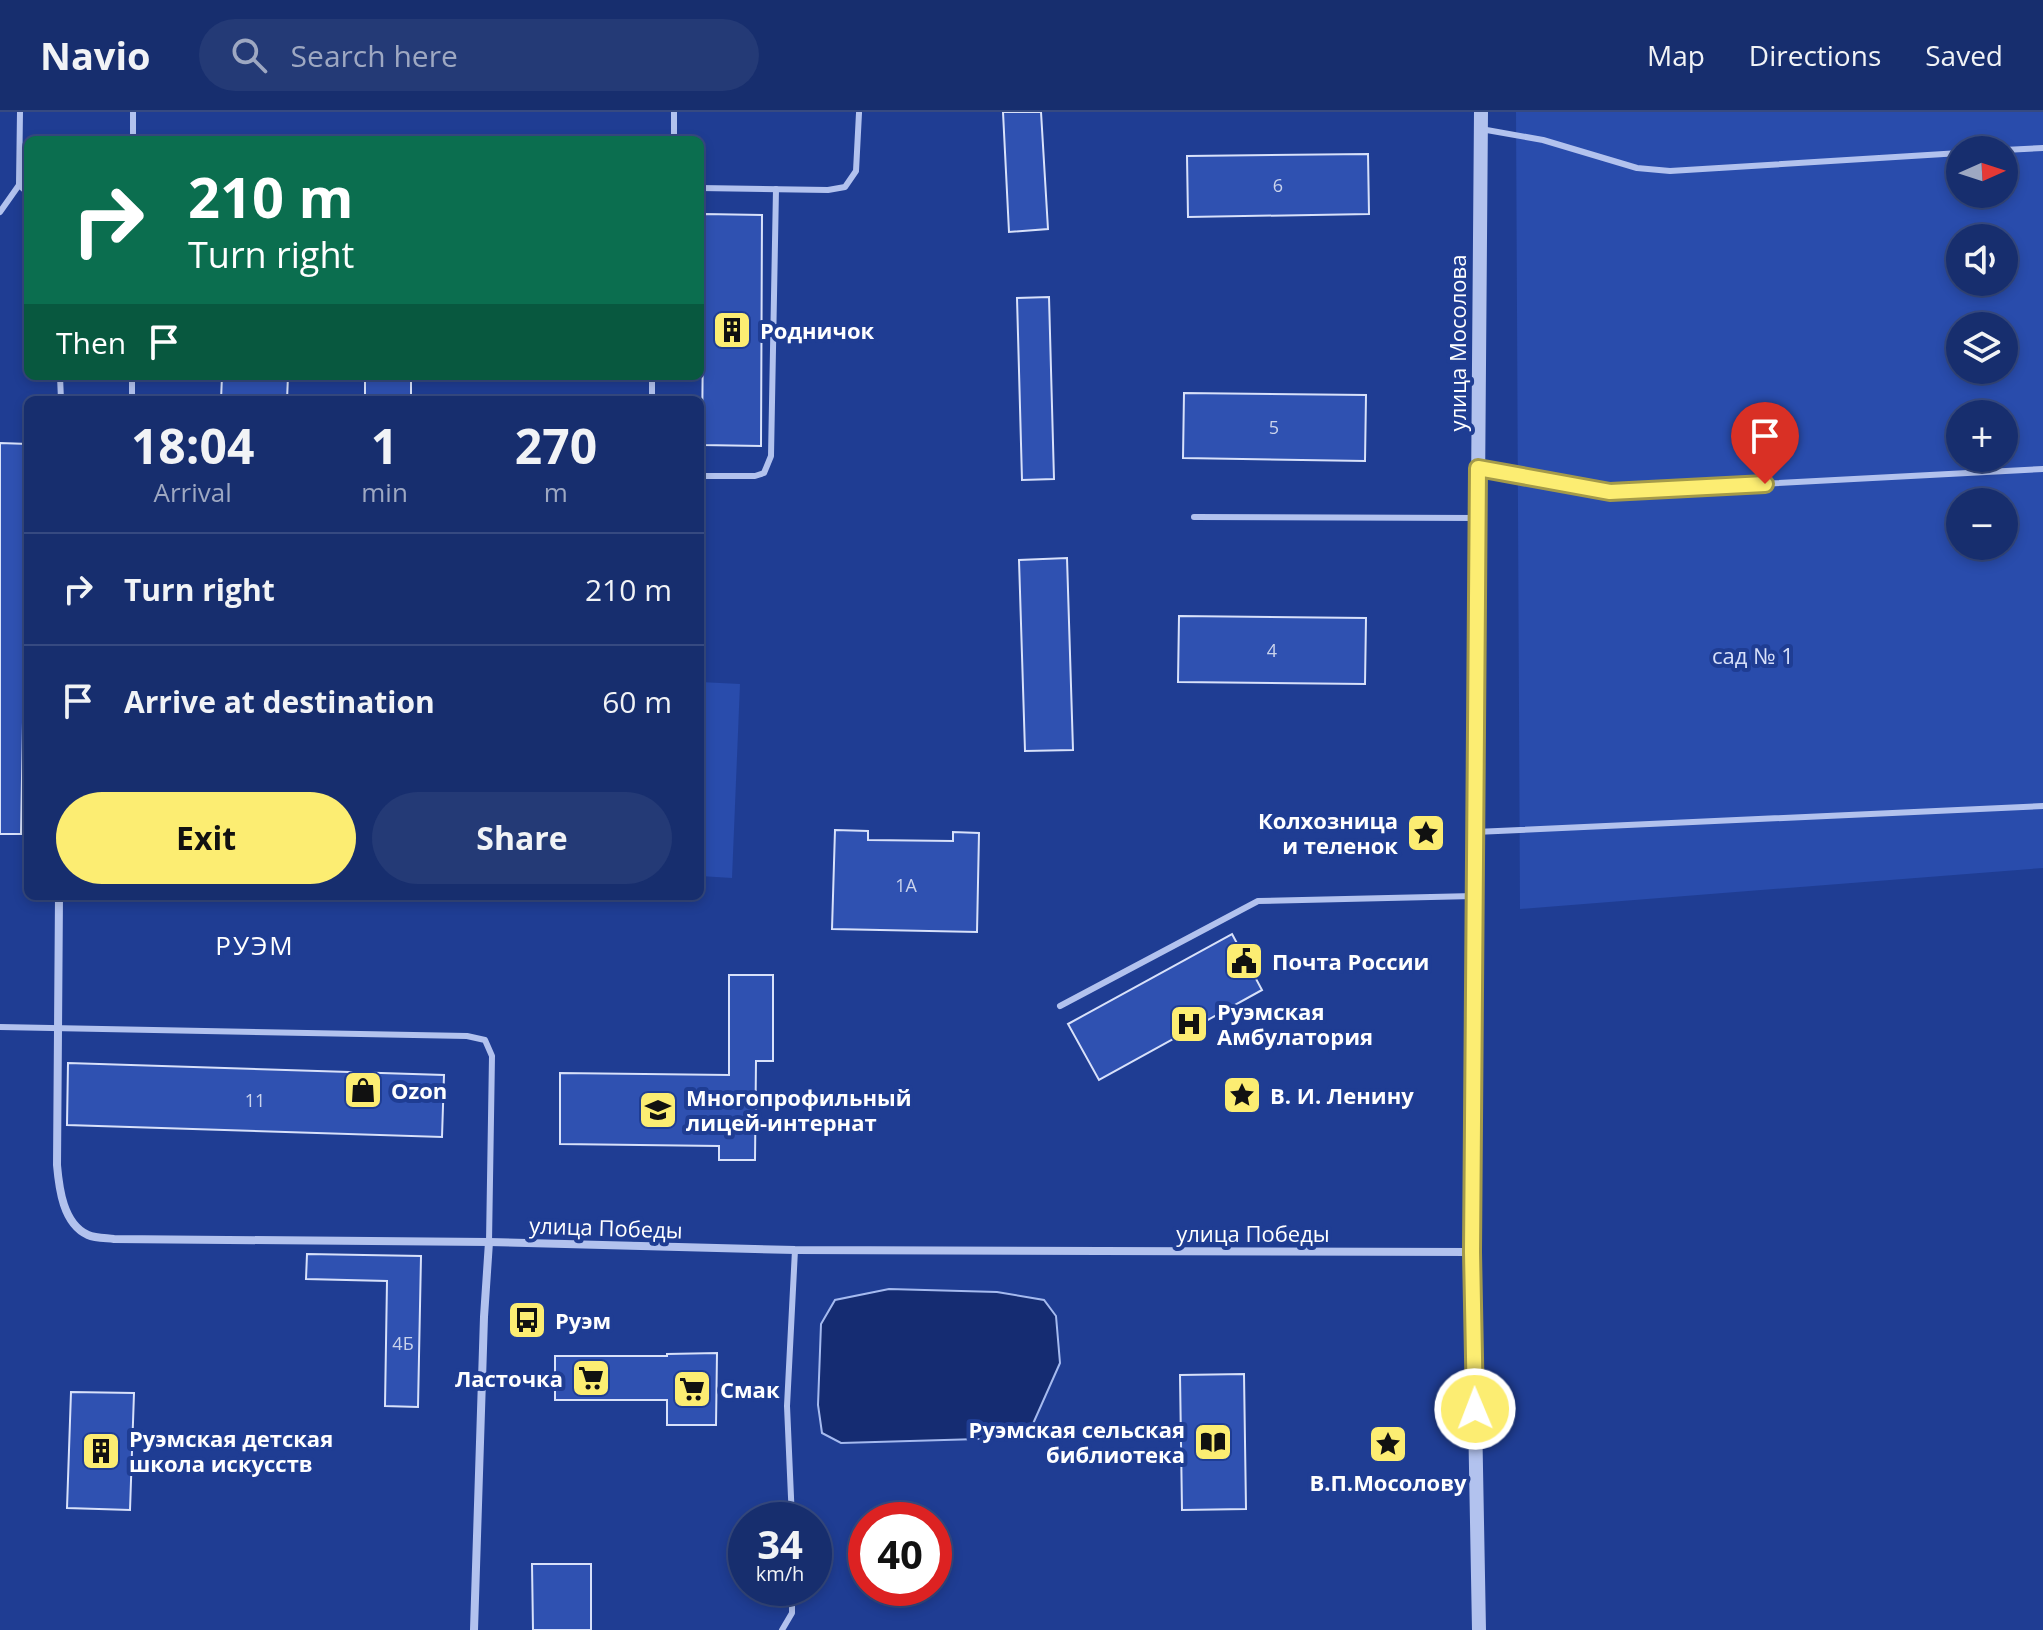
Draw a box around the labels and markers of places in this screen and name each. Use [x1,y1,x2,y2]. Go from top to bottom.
building icon: Родничок [711,309,753,351]
place label: Родничок [760,315,875,345]
pin [1731,402,1799,484]
place label: Колхозница и теленок [1258,805,1398,860]
place icon: Колхозница и теленок [1405,812,1447,854]
public building icon: Почта России [1223,940,1265,982]
place label: Почта России [1272,946,1429,976]
place label: Руэмская Амбулатория [1217,996,1373,1051]
hospital icon: Руэмская Амбулатория [1168,1003,1210,1045]
shop icon: Ozon [342,1069,384,1111]
place icon: В. И. Ленину [1221,1074,1263,1116]
place label: Ozon [391,1075,447,1105]
place label: В. И. Ленину [1270,1080,1414,1110]
place label: Многопрофильный лицей-интернат [686,1082,912,1137]
school or university icon: Многопрофильный лицей-интернат [637,1089,679,1131]
bus stop icon: Руэм [506,1299,548,1341]
place label: Руэм [555,1305,611,1335]
supermarket icon: Ласточка [570,1357,612,1399]
place label: Ласточка [455,1363,563,1393]
supermarket icon: Смак [671,1368,713,1410]
place label: Смак [720,1374,780,1404]
place label: Руэмская сельская библиотека [969,1414,1185,1469]
library icon: Руэмская сельская библиотека [1192,1421,1234,1463]
place label: Руэмская детская школа искусств [129,1423,333,1478]
place icon: В.П.Мосолову [1367,1423,1409,1465]
building icon: Руэмская детская школа искусств [80,1430,122,1472]
place label: В.П.Мосолову [1309,1467,1467,1497]

